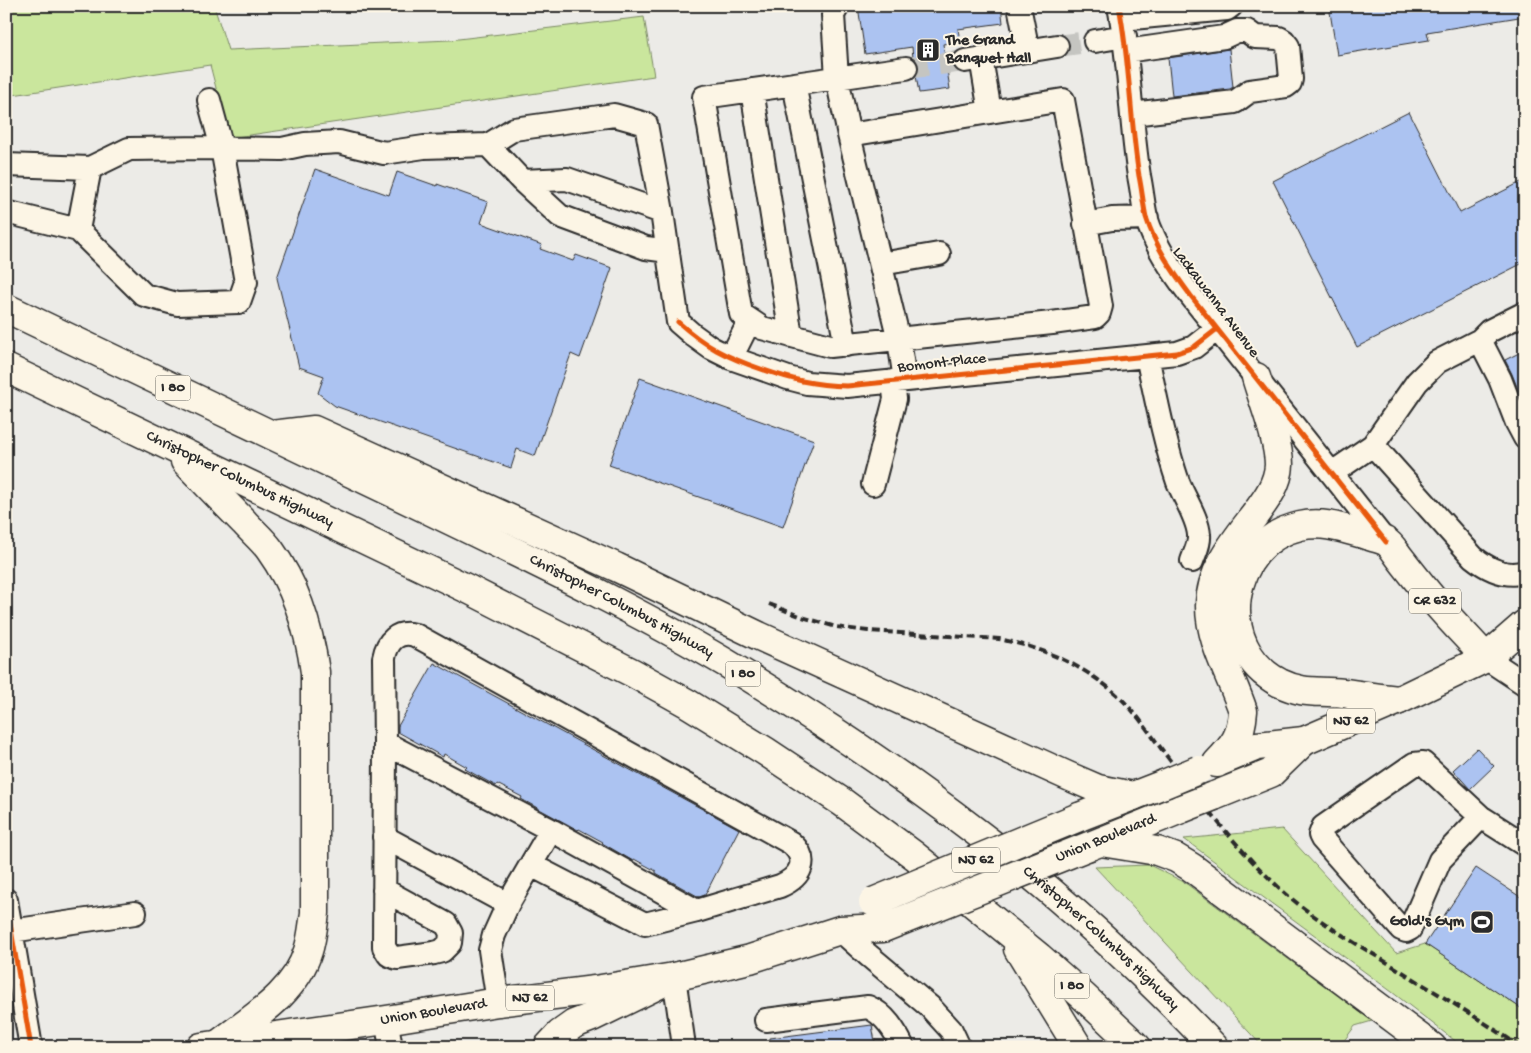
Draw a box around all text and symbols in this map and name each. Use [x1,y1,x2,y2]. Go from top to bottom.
place label: The Grand Banquet Hall [944,32,1032,69]
building icon: The Grand Banquet Hall [915,37,941,63]
street label: Lackawanna Avenue [1167,244,1263,363]
street label: Bomont Place [896,350,988,378]
road number: I 80 [156,376,190,400]
street label: Christopher Columbus Highway [143,427,337,533]
street label: Christopher Columbus Highway [526,551,717,663]
road number: CR 632 [1409,588,1461,614]
road number: I 80 [726,662,760,686]
road number: NJ 62 [1327,708,1375,734]
street label: Union Boulevard [1053,810,1161,868]
road number: NJ 62 [952,848,1000,872]
street label: Christopher Columbus Highway [1018,862,1183,1015]
sports icon: Gold's Gym [1469,909,1495,935]
place label: Gold's Gym [1390,913,1465,932]
road number: I 80 [1054,974,1090,998]
road number: NJ 62 [506,986,554,1010]
street label: Union Boulevard [379,994,489,1030]

